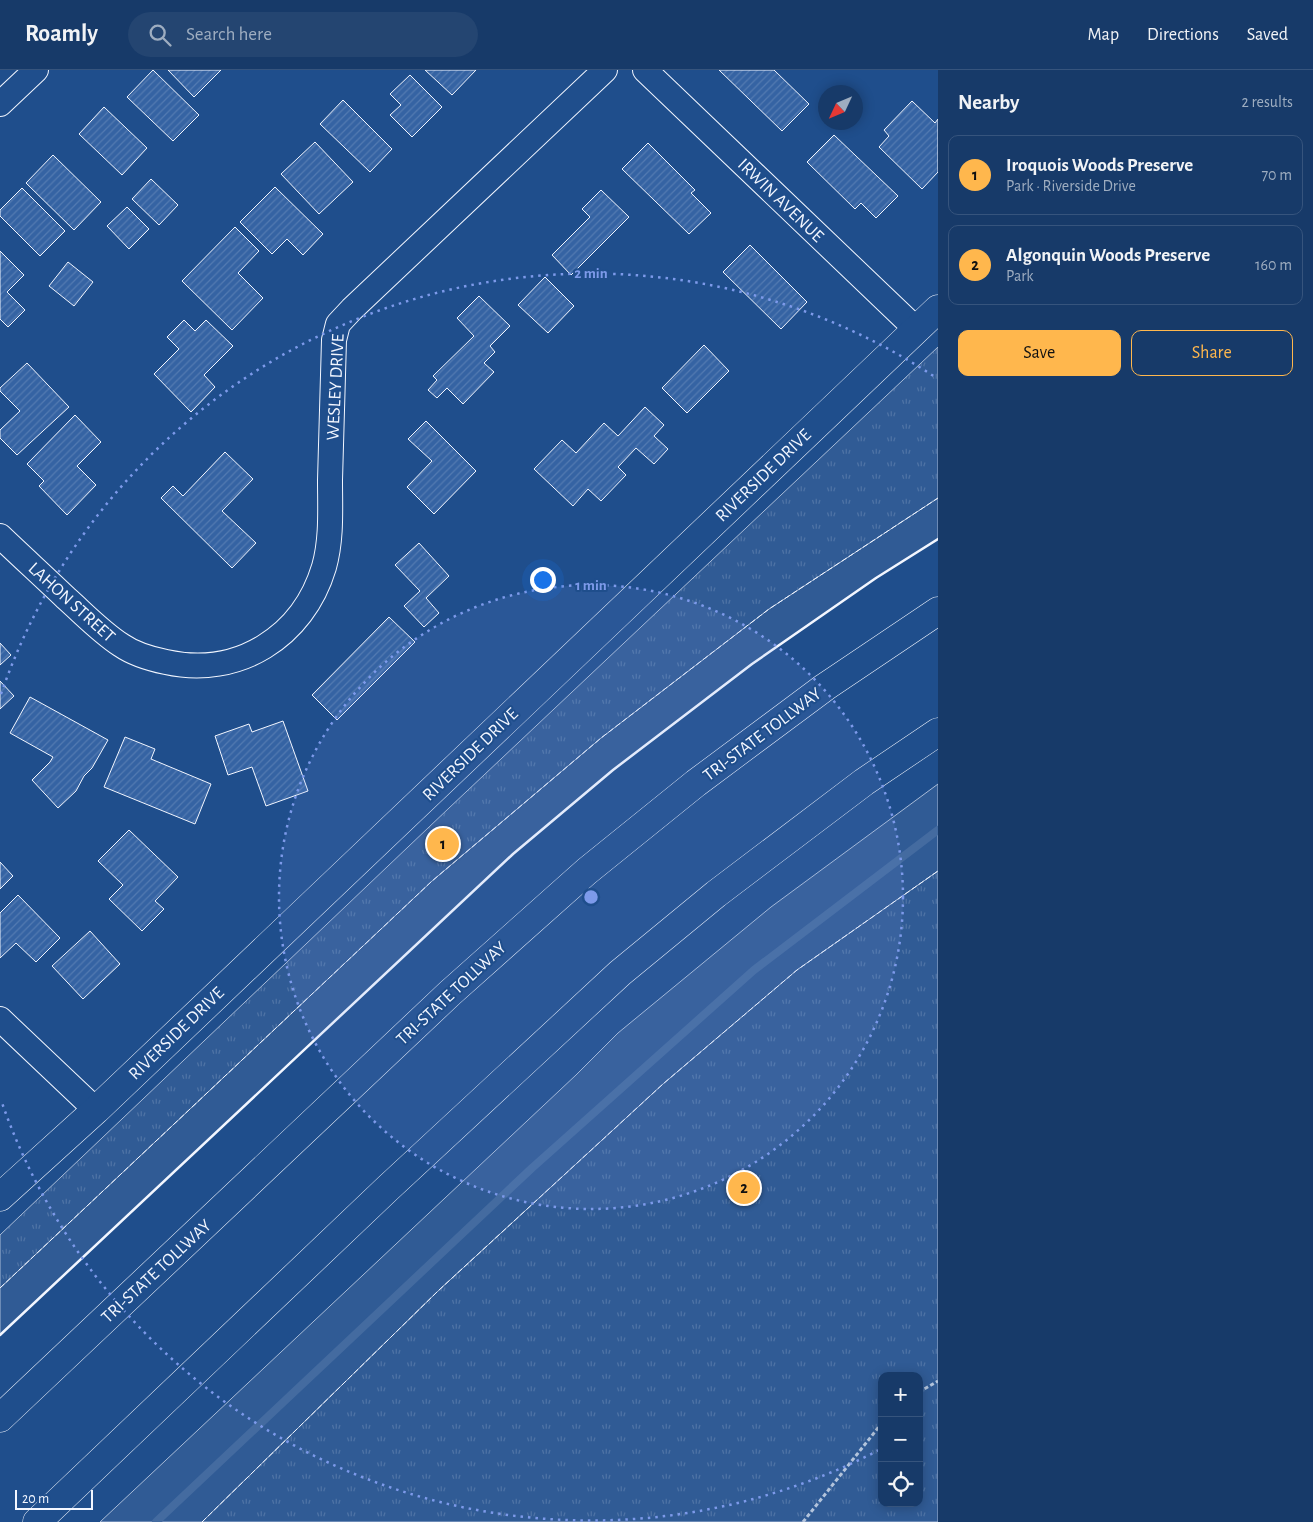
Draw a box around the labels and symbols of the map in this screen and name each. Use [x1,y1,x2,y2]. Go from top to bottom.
north arrow [818,85,863,130]
street label: IRWIN AVENUE [734,155,827,246]
text: 2 min [574,266,608,281]
street label: WESLEY DRIVE [324,333,348,441]
street label: RIVERSIDE DRIVE [713,426,815,526]
street label: LAHON STREET [25,559,118,646]
your location [530,567,556,593]
text: 1 min [575,578,607,593]
street label: TRI-STATE TOLLWAY [700,684,825,785]
street label: RIVERSIDE DRIVE [420,705,522,805]
pin: 1 [427,825,459,863]
centre of rings [582,888,600,906]
street label: TRI-STATE TOLLWAY [393,938,510,1049]
street label: RIVERSIDE DRIVE [126,984,228,1084]
pin: 2 [728,1169,760,1207]
street label: TRI-STATE TOLLWAY [98,1216,215,1327]
scale bar [15,1487,92,1510]

